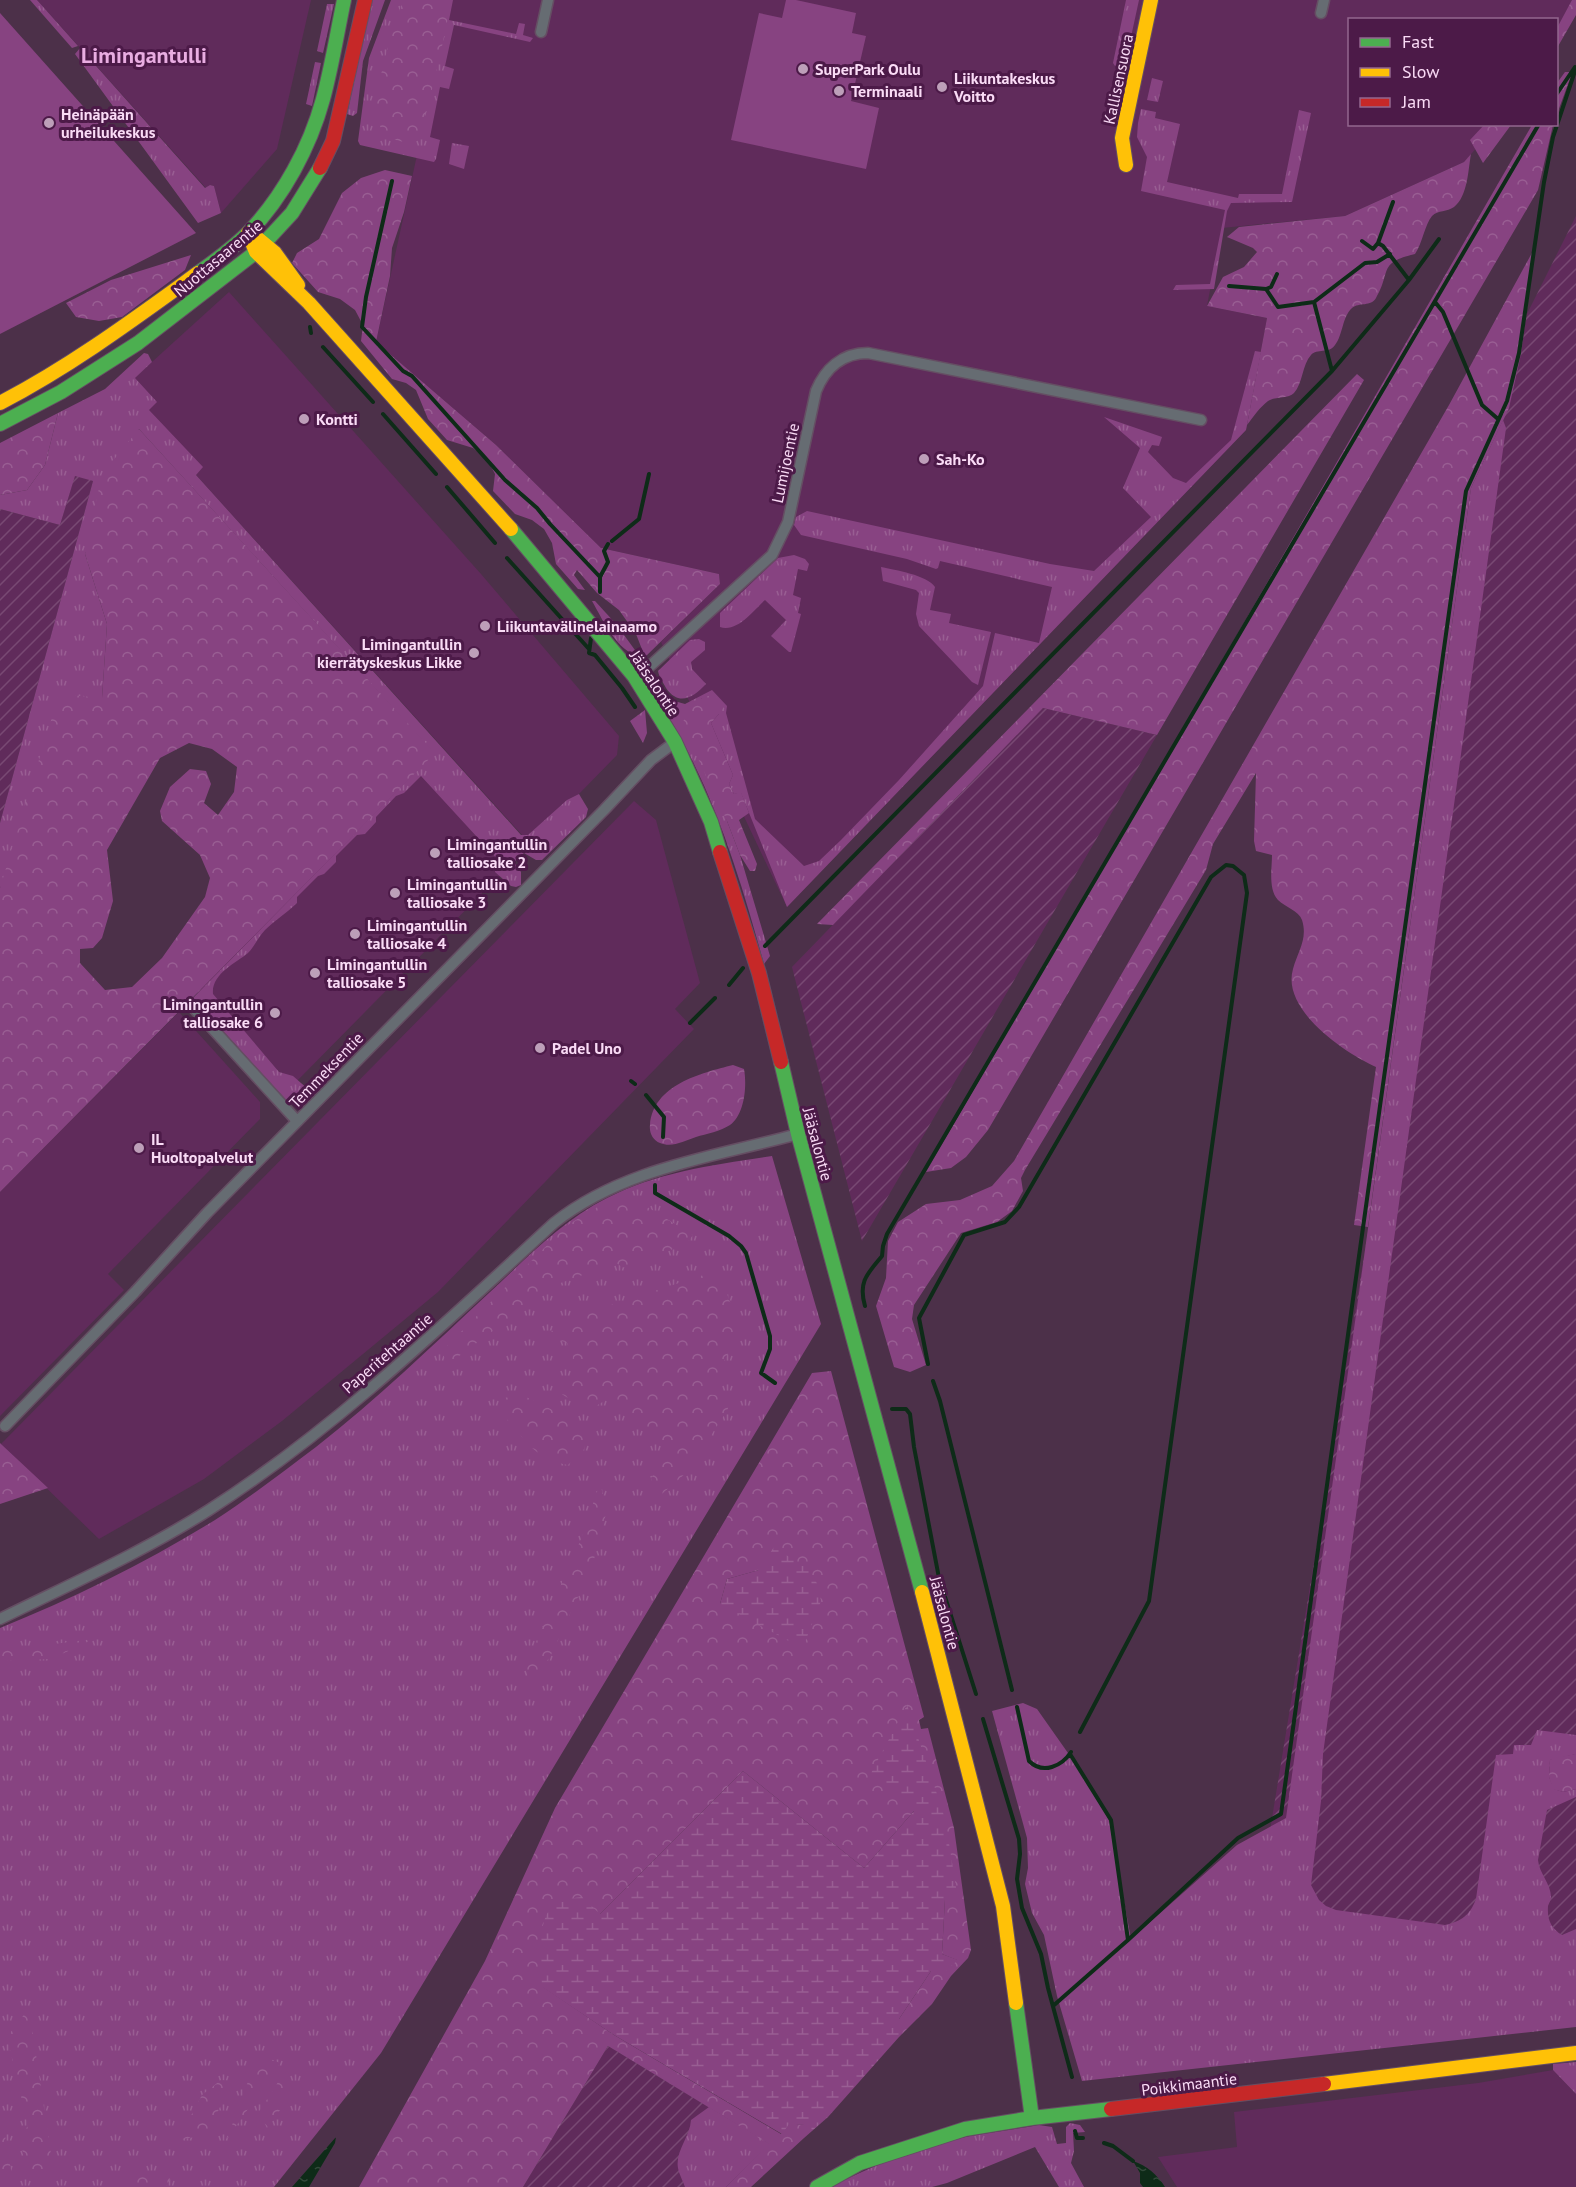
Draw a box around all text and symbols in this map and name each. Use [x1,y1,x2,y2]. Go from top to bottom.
legend [1348,18,1558,126]
text: Fast [1402,30,1434,53]
street label: Kallisensuora [1099,32,1137,126]
district label: Limingantulli [81,41,207,69]
place label: SuperPark Oulu [815,59,921,79]
text: Slow [1402,60,1440,83]
marker: SuperPark Oulu [796,62,810,76]
place label: Liikuntakeskus Voitto [953,68,1056,106]
marker: Liikuntakeskus Voitto [935,80,949,94]
place label: Terminaali [851,81,923,101]
marker: Terminaali [832,84,846,98]
text: Jam [1401,90,1431,113]
place label: Heinäpään urheilukeskus [61,104,156,142]
marker: Heinäpään urheilukeskus [42,116,56,130]
street label: Nuottasaarentie [170,215,266,301]
place label: Kontti [316,409,358,429]
marker: Kontti [297,412,311,426]
street label: Lumijoentie [767,421,803,505]
place label: Sah-Ko [936,449,985,469]
marker: Sah-Ko [917,452,931,466]
place label: Liikuntavälinelainaamo [497,616,657,636]
marker: Liikuntavälinelainaamo [478,619,492,633]
place label: Limingantullin kierrätyskeskus Likke [317,634,462,672]
street label: Jääsalontie [625,645,684,720]
marker: Limingantullin kierrätyskeskus Likke [467,646,481,660]
place label: Limingantullin talliosake 2 [447,834,547,872]
marker: Limingantullin talliosake 2 [428,846,442,860]
place label: Limingantullin talliosake 3 [407,874,507,912]
marker: Limingantullin talliosake 3 [388,886,402,900]
place label: Limingantullin talliosake 4 [367,915,467,953]
marker: Limingantullin talliosake 4 [348,927,362,941]
place label: Limingantullin talliosake 5 [327,954,427,992]
marker: Limingantullin talliosake 5 [308,966,322,980]
place label: Limingantullin talliosake 6 [163,994,263,1032]
marker: Limingantullin talliosake 6 [268,1006,282,1020]
street label: Temmeksentie [285,1028,367,1112]
place label: Padel Uno [552,1038,622,1058]
marker: Padel Uno [533,1041,547,1055]
street label: Jääsalontie [798,1104,837,1183]
place label: IL Huoltopalvelut [151,1129,254,1167]
marker: IL Huoltopalvelut [132,1141,146,1155]
street label: Paperitehtaantie [338,1308,436,1398]
street label: Jääsalontie [925,1573,964,1652]
street label: Poikkimaantie [1140,2068,1238,2100]

